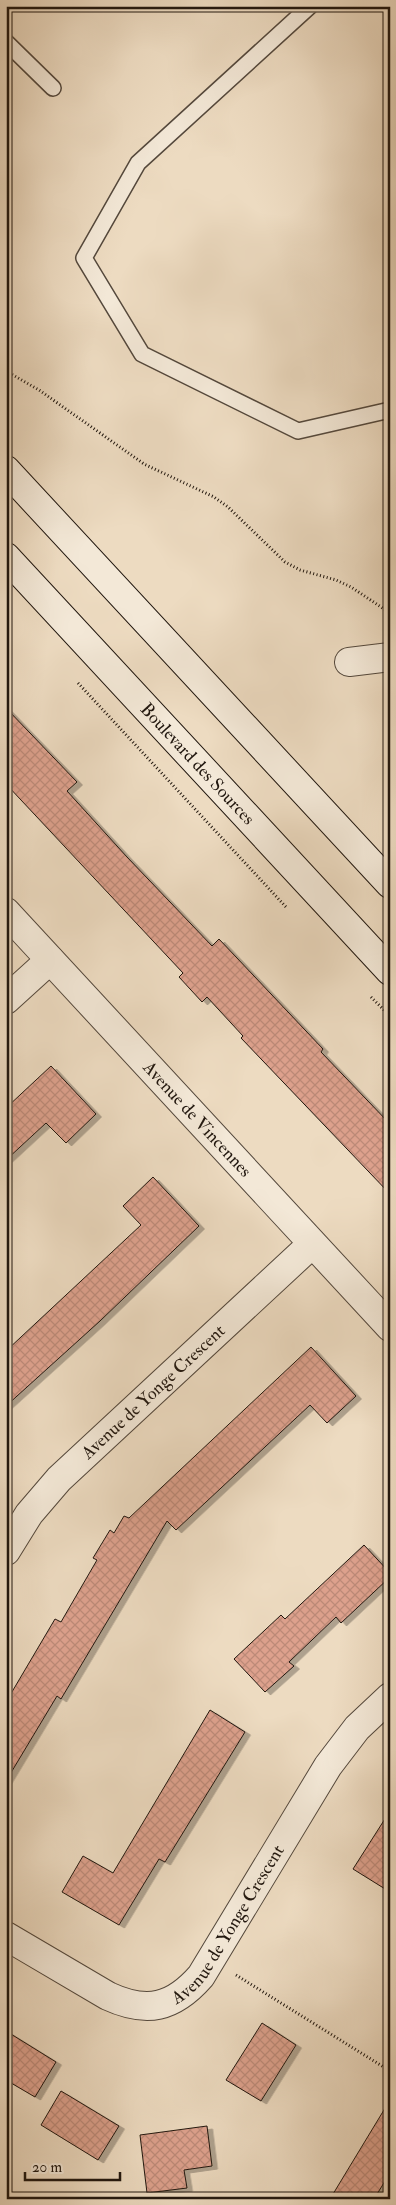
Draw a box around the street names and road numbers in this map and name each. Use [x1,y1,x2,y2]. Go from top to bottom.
street label: Boulevard des Sources [135,698,260,830]
street label: Avenue de Vincennes [137,1056,257,1182]
street label: Avenue de Yonge Crescent [76,1319,230,1465]
street label: Avenue de Yonge Crescent [166,1841,290,2010]

